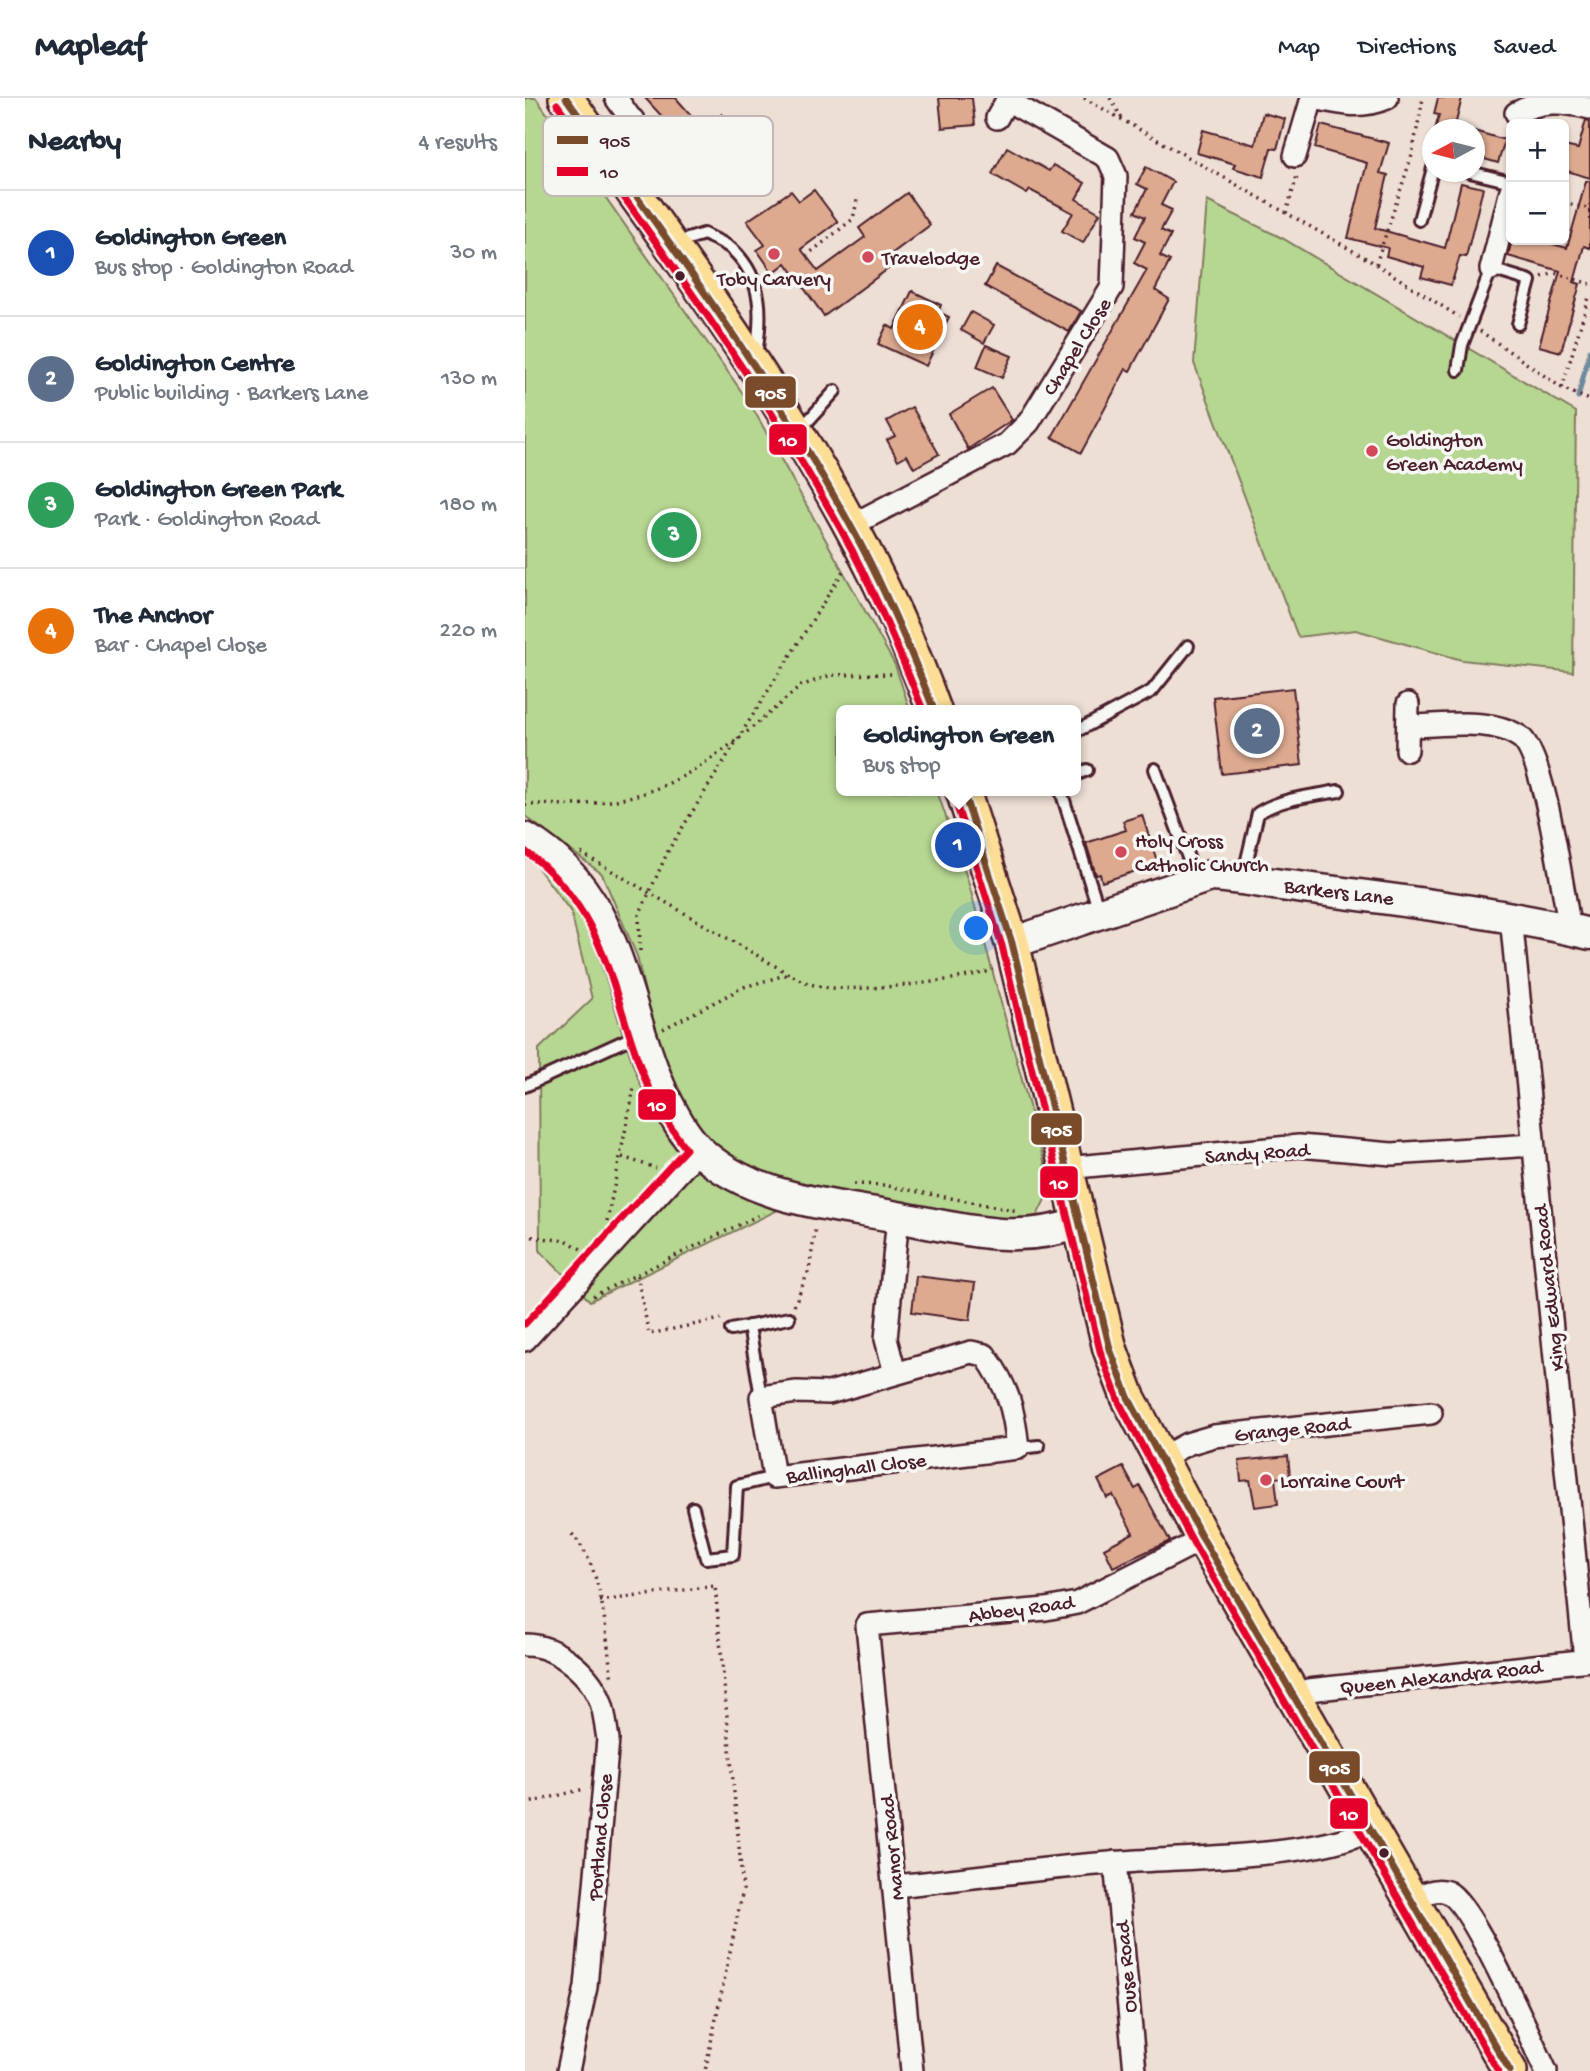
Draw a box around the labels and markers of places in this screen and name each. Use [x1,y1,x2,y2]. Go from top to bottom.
marker: Toby Carvery [766,246,782,262]
place label: Travelodge [881,248,981,273]
marker: Travelodge [860,249,876,265]
unlabelled marker [673,269,687,283]
place label: Toby Carvery [716,269,831,294]
pin: 4 [897,301,943,353]
place label: Goldington Green Academy [1386,430,1523,479]
marker: Goldington Green Academy [1364,443,1380,459]
pin: 3 [651,509,697,561]
pin: 2 [1234,705,1280,757]
pin: 1 [935,819,981,871]
place label: Holy Cross Catholic Church [1135,831,1268,880]
marker: Holy Cross Catholic Church [1113,844,1129,860]
place label: Lorraine Court [1280,1471,1406,1496]
marker: Lorraine Court [1258,1472,1274,1488]
unlabelled marker [1377,1846,1391,1860]

